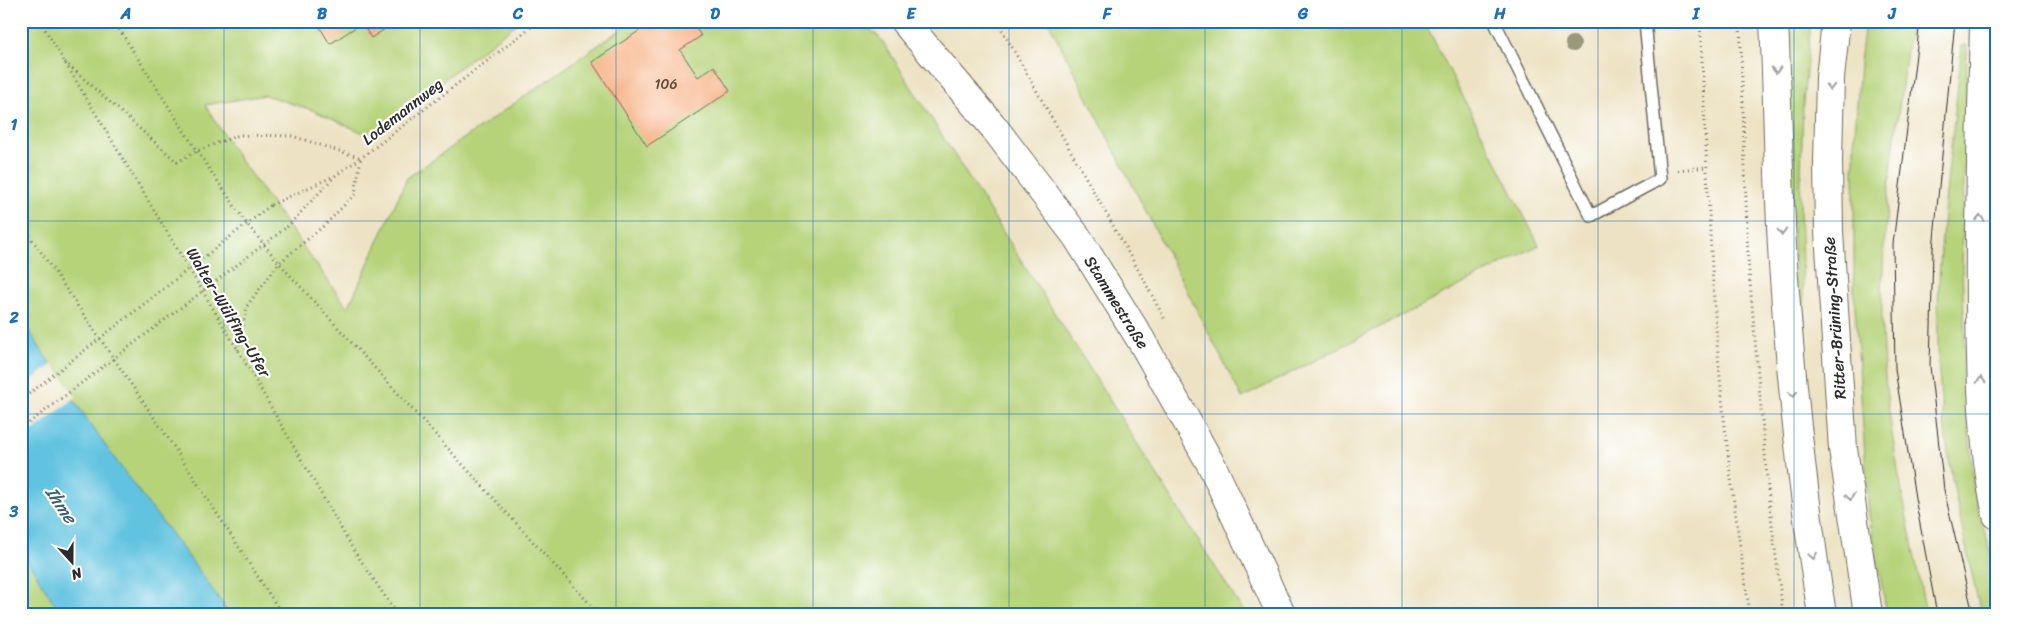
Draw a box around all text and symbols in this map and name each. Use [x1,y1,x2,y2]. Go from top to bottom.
text: A [120,0,131,28]
text: B [317,0,328,28]
text: C [512,0,524,28]
text: D [710,0,720,28]
text: E [907,0,917,28]
text: F [1102,0,1113,28]
text: G [1297,0,1309,28]
text: H [1493,0,1506,28]
text: I [1692,0,1701,28]
text: J [1887,0,1897,28]
one-way arrow [1771,66,1782,74]
street label: Lodemannweg [355,70,450,153]
house number: 106 [655,72,677,97]
one-way arrow [1825,84,1835,91]
text: 1 [11,110,18,139]
one-way arrow [1975,213,1986,221]
one-way arrow [1777,229,1787,237]
street label: Ritter-Brüning-Straße [1814,236,1855,400]
street label: Walter-Wülfing-Ufer [178,241,280,384]
street label: Stammestraße [1076,250,1157,355]
text: 2 [8,303,19,332]
one-way arrow [1976,376,1986,384]
one-way arrow [1787,391,1798,399]
water label: Ihme [36,479,86,532]
one-way arrow [1844,494,1855,502]
text: 3 [9,497,19,526]
north arrow [48,538,98,588]
one-way arrow [1807,551,1817,560]
text: N [67,560,86,587]

